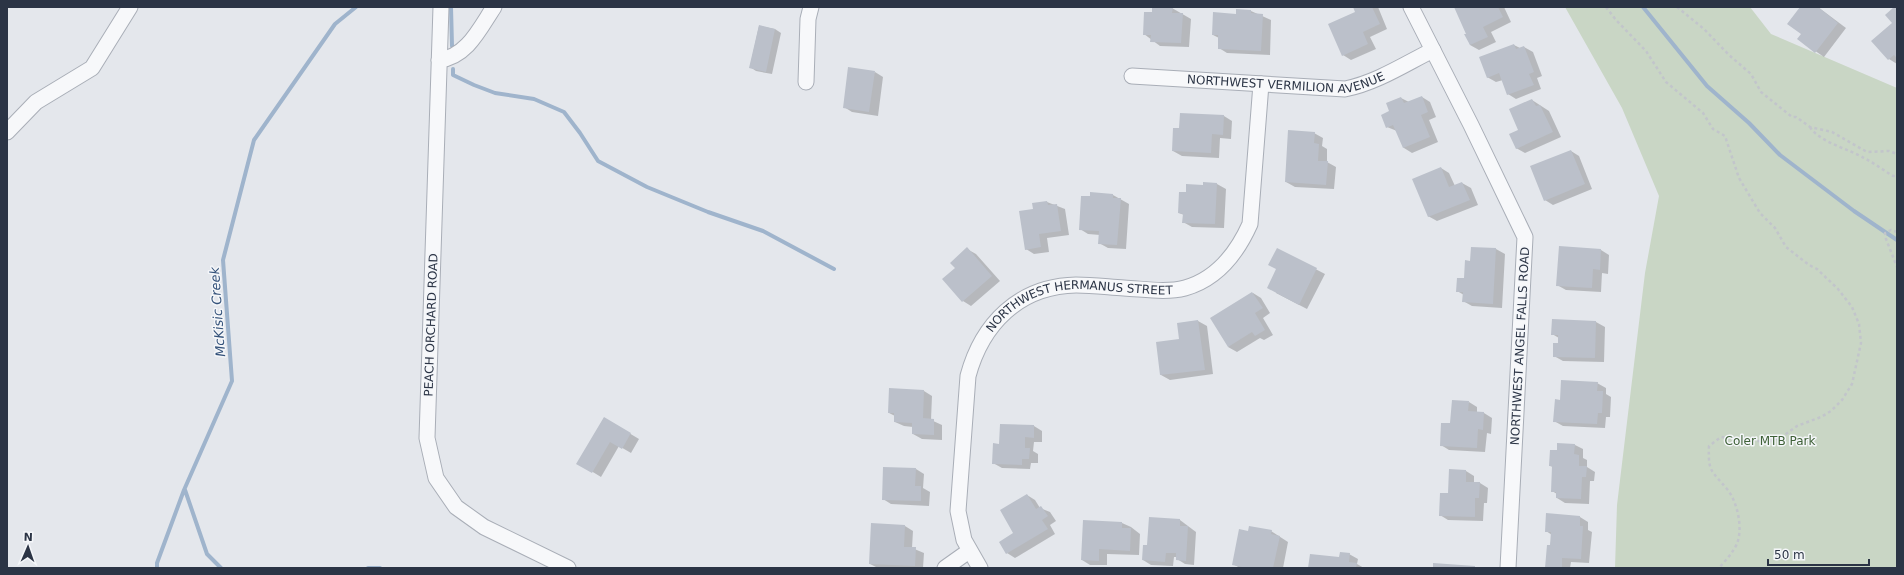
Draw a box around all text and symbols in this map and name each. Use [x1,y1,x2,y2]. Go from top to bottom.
street label: NORTHWEST VERMILION AVENUE [1187,69,1387,96]
street label: NORTHWEST ANGEL FALLS ROAD [1508,246,1532,446]
street label: PEACH ORCHARD ROAD [422,253,440,397]
water label: McKisic Creek [207,266,228,357]
street label: NORTHWEST HERMANUS STREET [983,278,1174,335]
park label: Coler MTB Park [1725,434,1815,448]
north arrow [8,527,48,567]
text: N [23,531,33,544]
scale bar [1768,541,1869,567]
text: 50 m [1774,548,1805,562]

